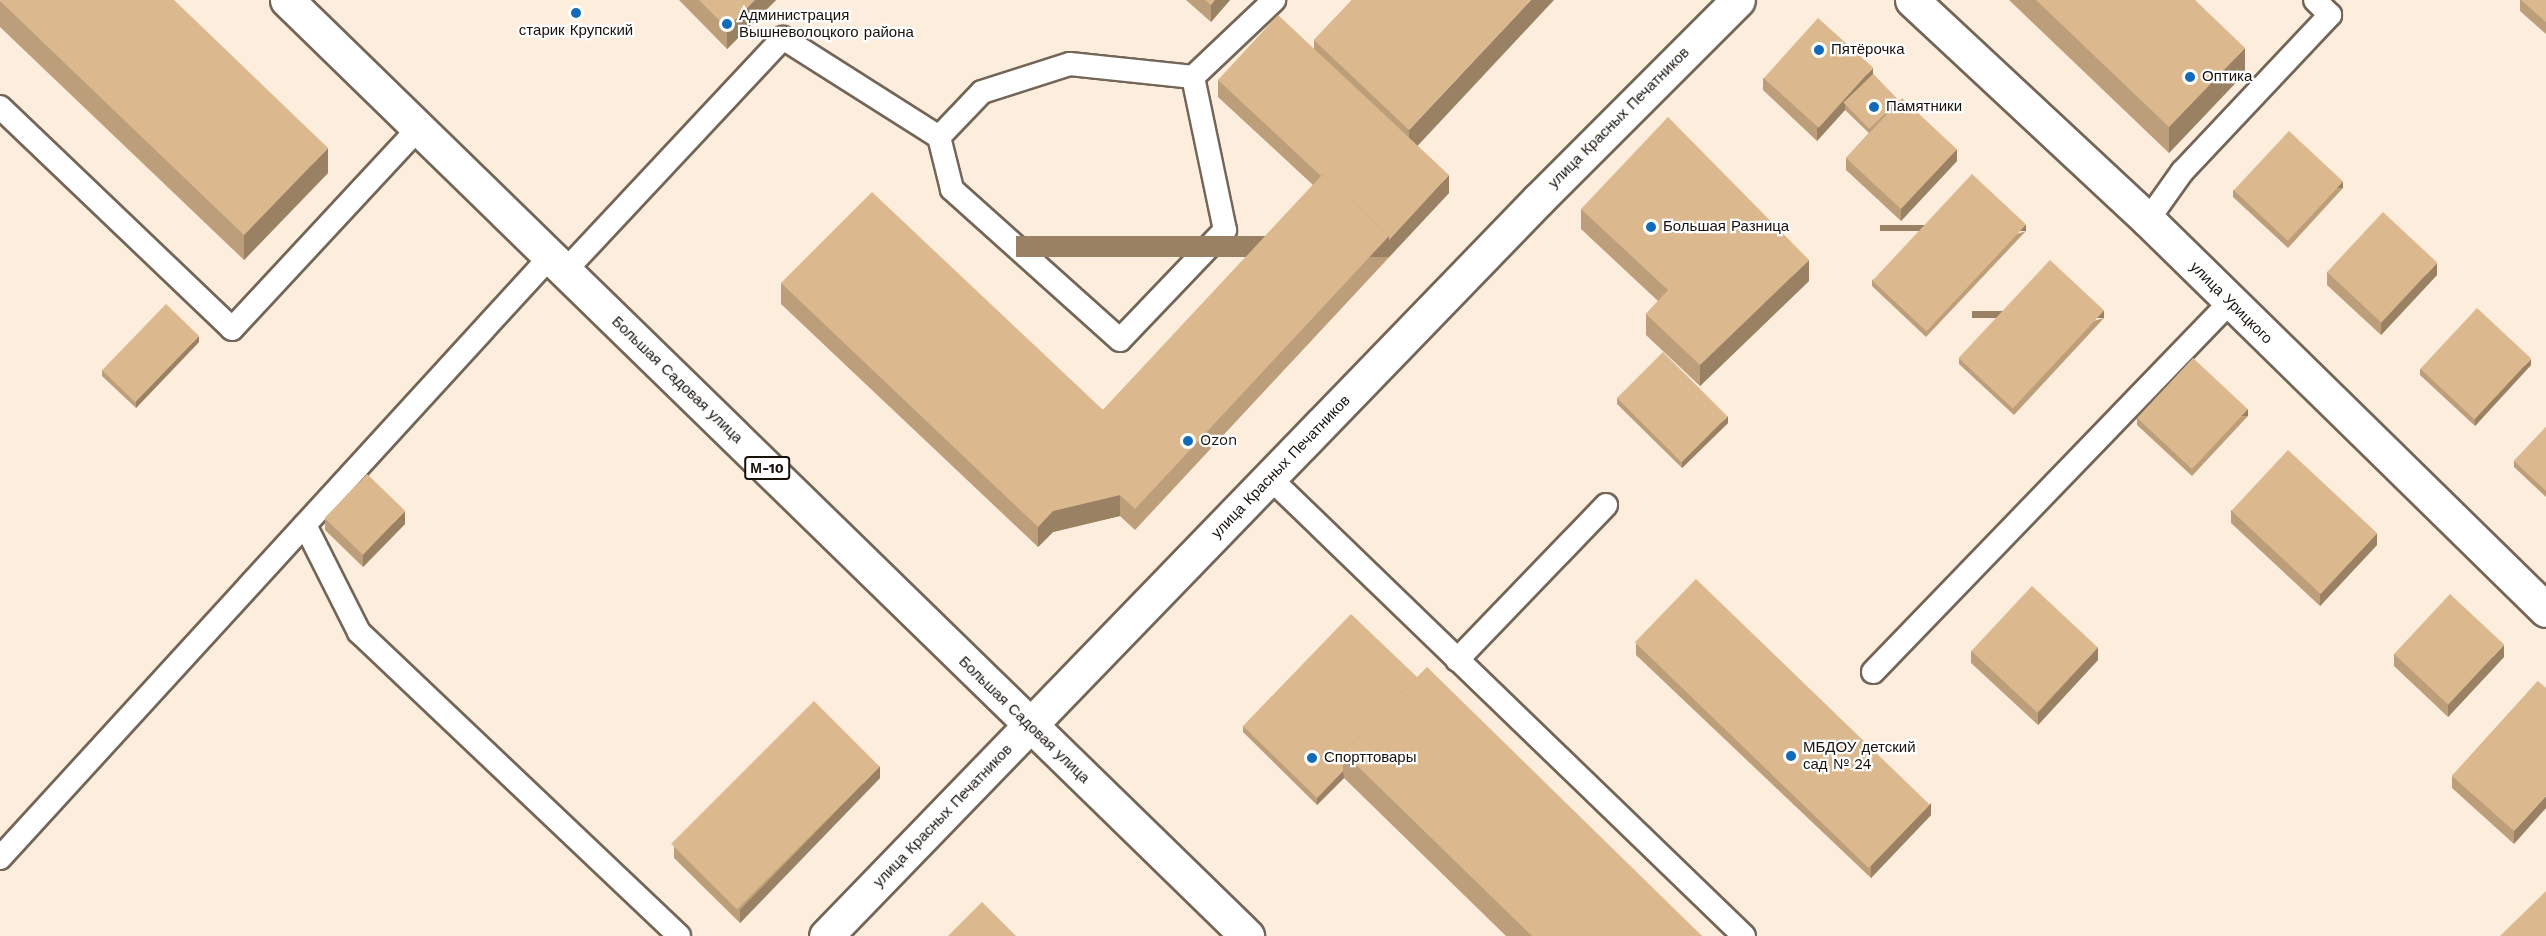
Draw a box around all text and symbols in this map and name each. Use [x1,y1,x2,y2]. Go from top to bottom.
marker: старик Крупский [569,6,583,20]
place label: Администрация Вышневолоцкого района [739,6,914,41]
marker: Администрация Вышневолоцкого района [720,17,734,31]
place label: старик Крупский [519,22,633,40]
place label: Пятёрочка [1831,41,1905,59]
marker: Пятёрочка [1812,43,1826,57]
street label: улица Красных Печатников [1545,44,1693,192]
place label: Оптика [2202,68,2252,86]
marker: Оптика [2183,70,2197,84]
place label: Памятники [1886,98,1962,116]
marker: Памятники [1867,100,1881,114]
place label: Большая Разница [1663,218,1789,236]
marker: Большая Разница [1644,220,1658,234]
street label: улица Урицкого [2186,258,2276,348]
street label: Большая Садовая улица [608,313,746,447]
street label: улица Красных Печатников [1208,392,1354,542]
place label: Ozon [1200,432,1237,450]
marker: Ozon [1181,434,1195,448]
road number: М-10 [743,457,791,479]
street label: Большая Садовая улица [955,653,1093,787]
place label: МБДОУ детский сад № 24 [1803,738,1916,773]
street label: улица Красных Печатников [870,741,1016,891]
place label: Спорттовары [1324,749,1416,767]
marker: МБДОУ детский сад № 24 [1784,749,1798,763]
marker: Спорттовары [1305,751,1319,765]

